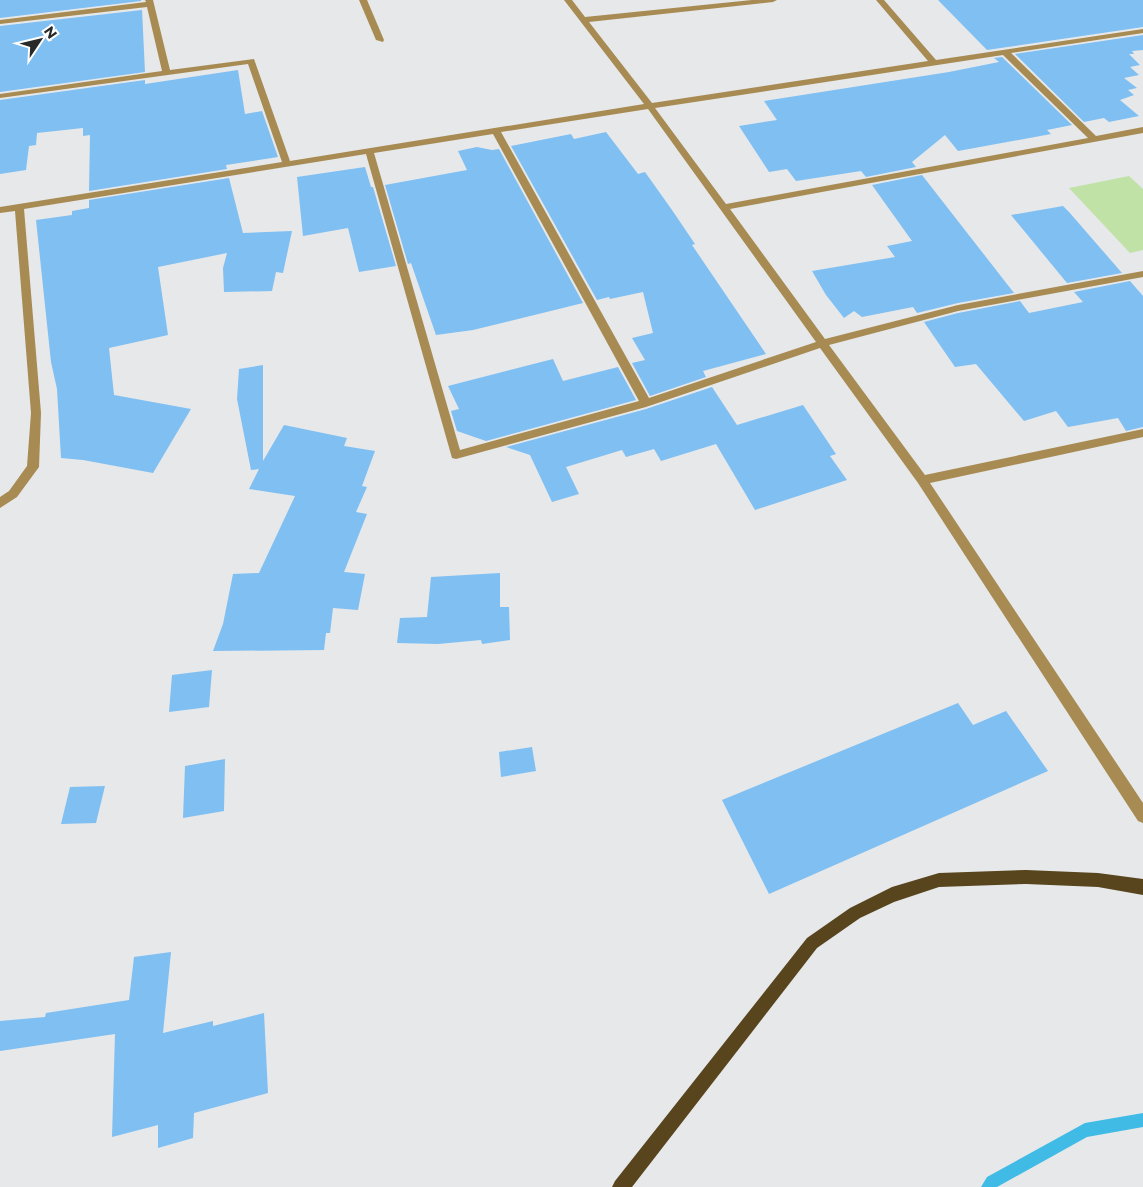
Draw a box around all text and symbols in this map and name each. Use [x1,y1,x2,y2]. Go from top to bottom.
north arrow [15,15,65,65]
text: N [40,23,61,42]

